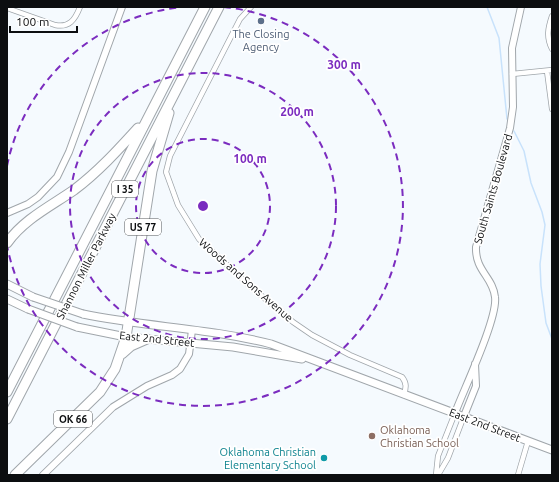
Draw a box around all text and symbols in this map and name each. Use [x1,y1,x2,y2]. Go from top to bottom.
scale bar [10,8,77,34]
text: 100 m [16,15,49,28]
marker: The Closing Agency [256,16,266,26]
place label: The Closing Agency [232,28,290,53]
text: 300 m [327,58,361,71]
text: 200 m [280,105,314,118]
street label: South Saints Boulevard [472,133,514,245]
text: 100 m [233,152,267,165]
road number: I 35 [112,181,138,197]
centre of rings [196,199,210,213]
street label: Shannon Miller Parkway [54,210,118,321]
road number: US 77 [125,219,161,235]
street label: Woods and Sons Avenue [197,236,295,324]
street label: East 2nd Street [119,329,196,349]
street label: East 2nd Street [448,406,523,444]
road number: OK 66 [54,411,92,427]
place label: Oklahoma Christian School [380,424,459,449]
marker: Oklahoma Christian School [367,431,377,441]
place label: Oklahoma Christian Elementary School [219,446,316,471]
marker: Oklahoma Christian Elementary School [319,453,329,463]

